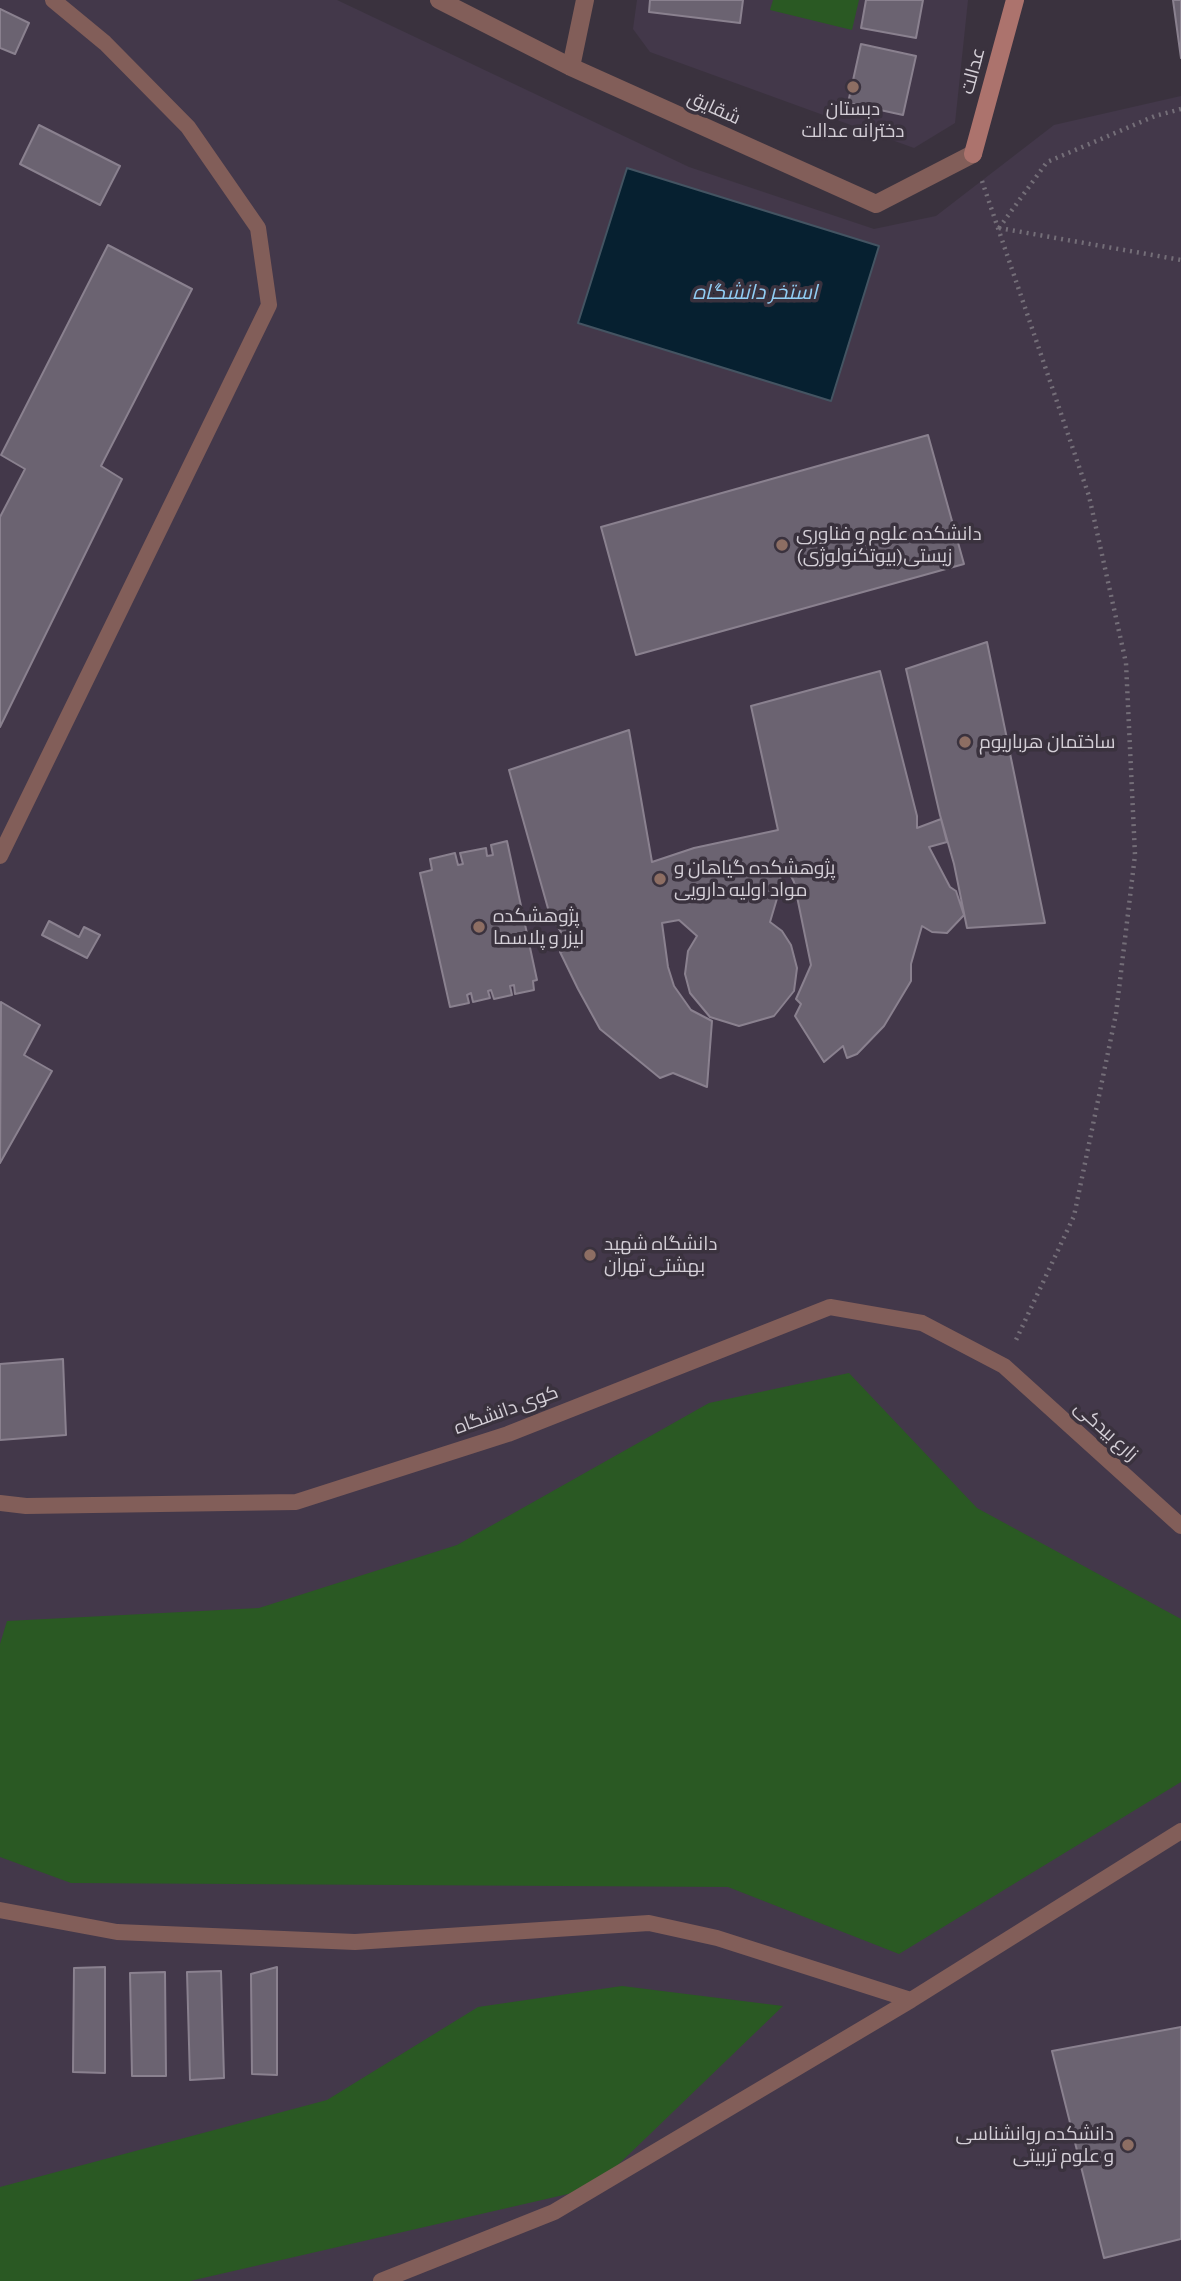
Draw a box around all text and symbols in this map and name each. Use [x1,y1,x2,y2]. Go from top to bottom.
street label: عدالت [956,45,990,97]
marker: دبستان دخترانه عدالت [845,79,861,95]
street label: شقایق [684,86,744,130]
place label: دبستان دخترانه عدالت [801,98,905,142]
water label: استخر دانشگاه [693,280,817,306]
place label: دانشکده علوم و فناوری زیستی(بیوتکنولوژی) [796,523,982,567]
marker: دانشکده علوم و فناوری زیستی(بیوتکنولوژی) [774,537,790,553]
place label: ساختمان هرباریوم [979,731,1116,753]
marker: ساختمان هرباریوم [957,734,973,750]
place label: پژوهشکده گیاهان و مواد اولیه دارویی [674,857,835,901]
marker: پژوهشکده گیاهان و مواد اولیه دارویی [652,871,668,887]
place label: پژوهشکده لیزر و پلاسما [493,905,584,949]
marker: پژوهشکده لیزر و پلاسما [471,919,487,935]
place label: دانشگاه شهید بهشتی تهران [604,1233,717,1277]
marker: دانشگاه شهید بهشتی تهران [582,1247,598,1263]
street label: کوی دانشگاه [451,1381,561,1439]
street label: زارع بیدکی [1069,1396,1143,1466]
place label: دانشکده روانشناسی و علوم تربیتی [955,2123,1114,2167]
marker: دانشکده روانشناسی و علوم تربیتی [1120,2137,1136,2153]

